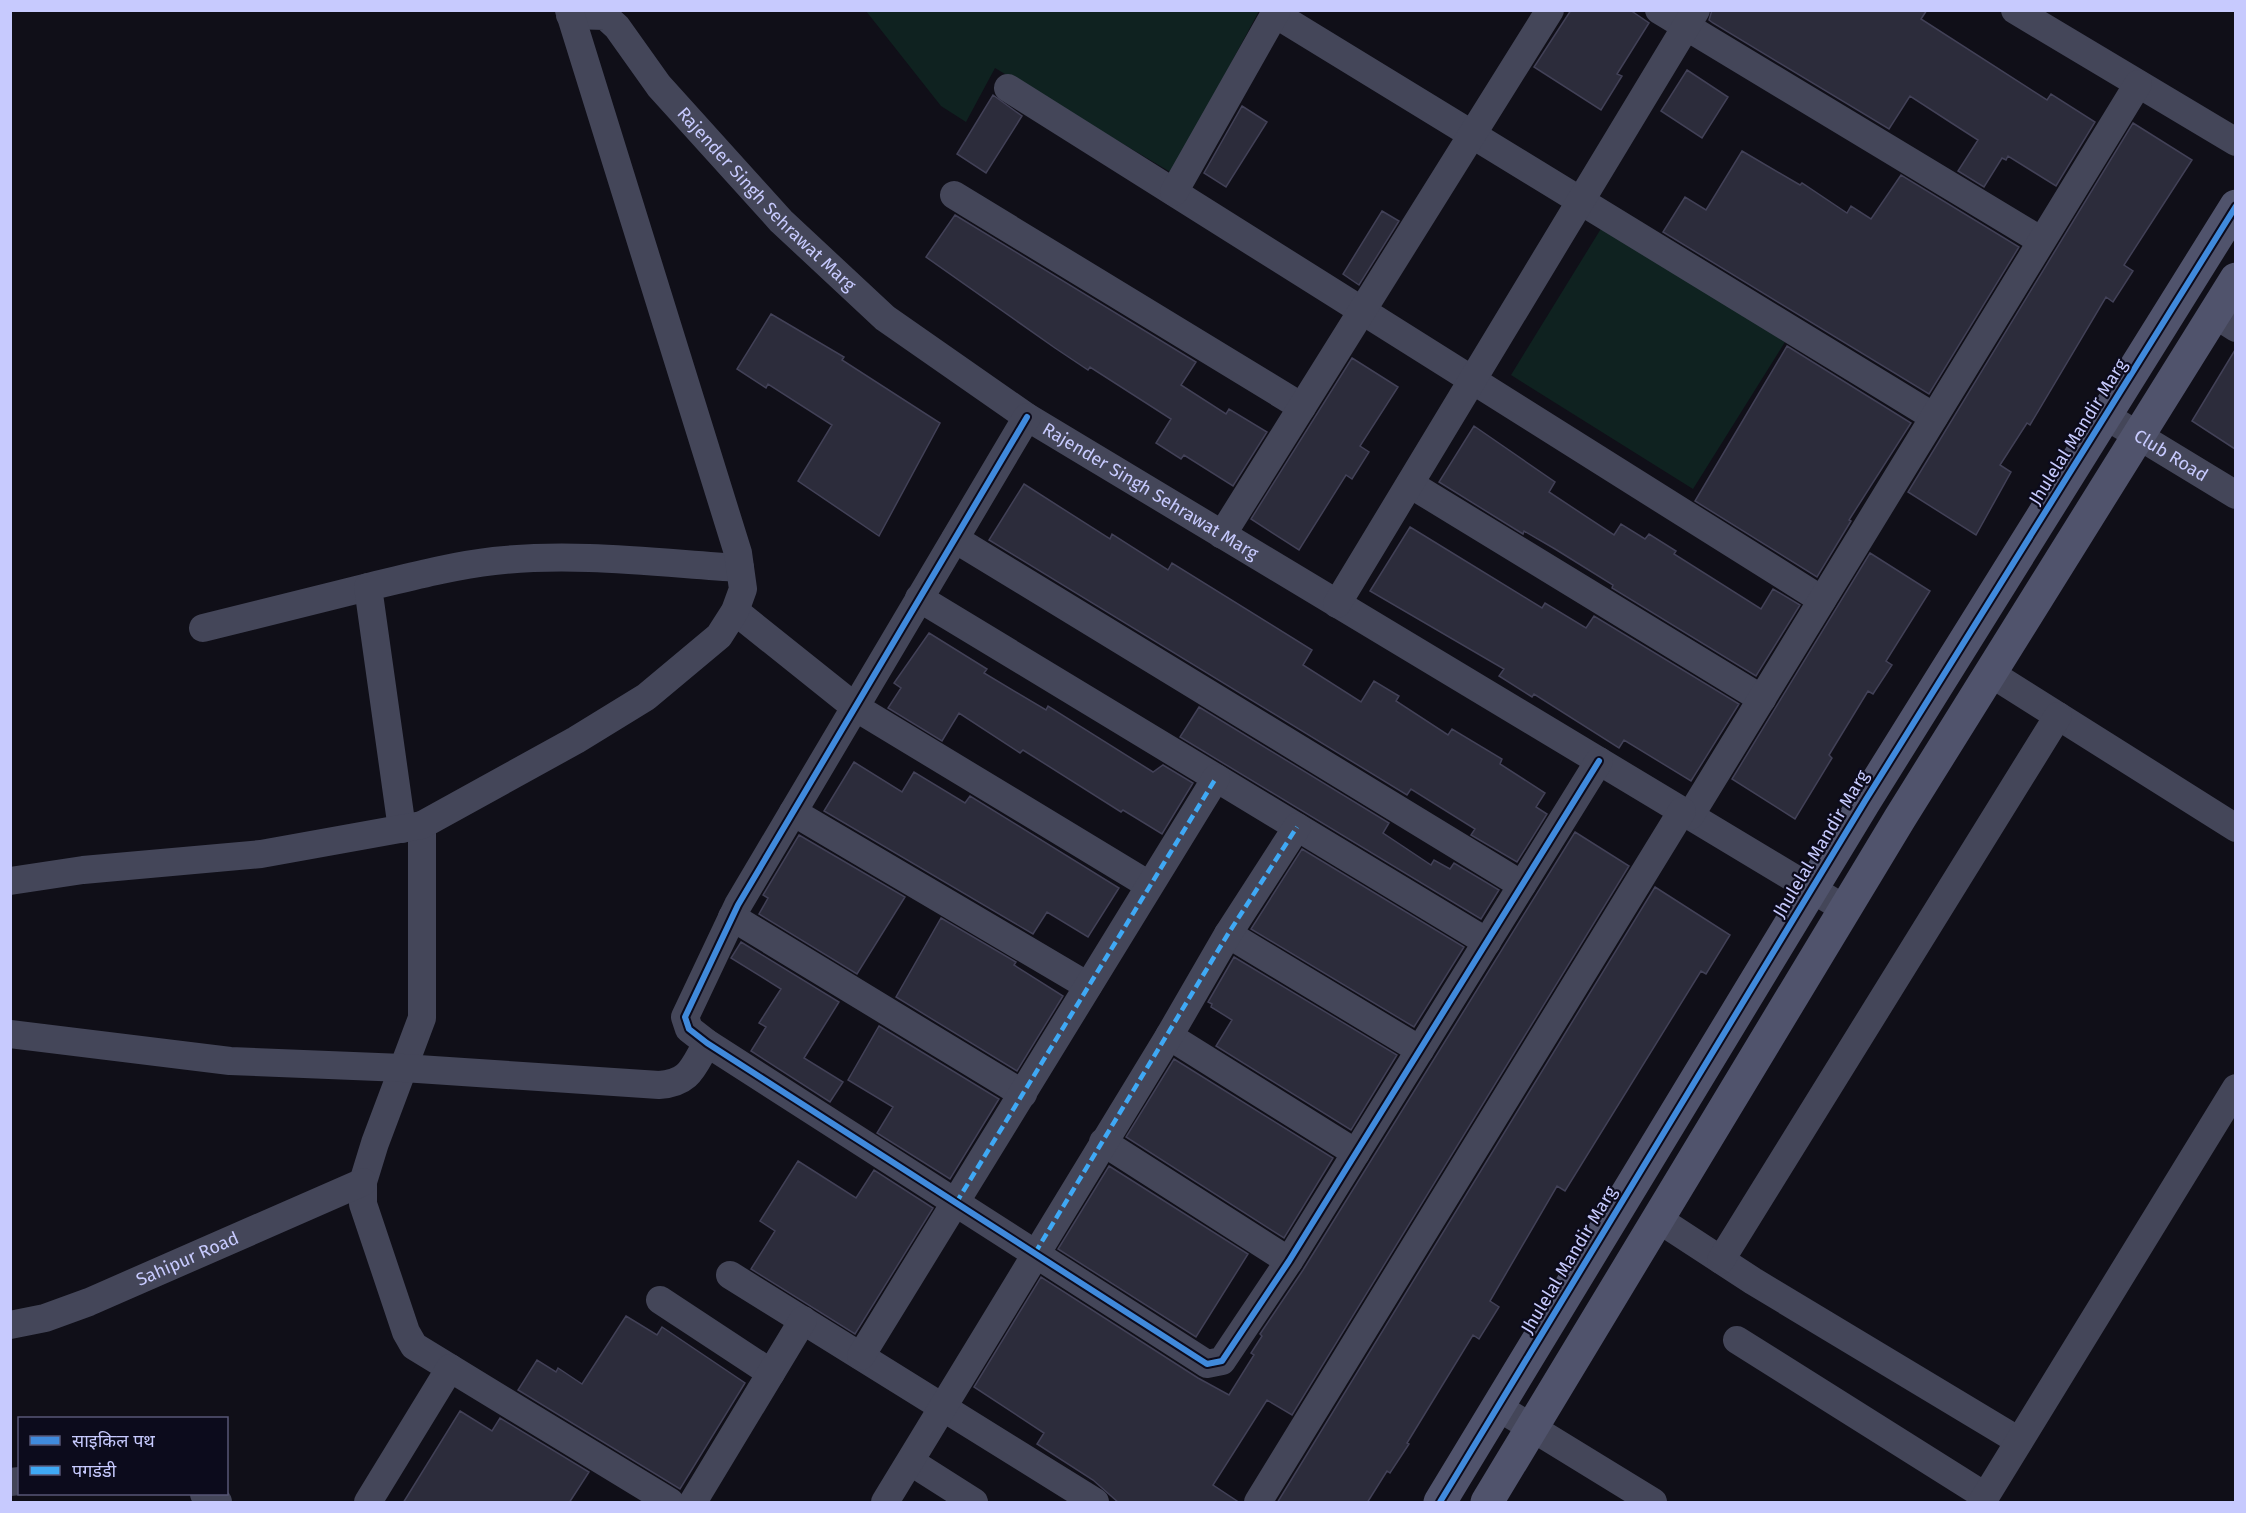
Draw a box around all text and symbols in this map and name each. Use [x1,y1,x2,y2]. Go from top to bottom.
street label: Rajender Singh Sehrawat Marg [672,103,861,297]
street label: Jhulelal Mandir Marg [2024,354,2132,509]
street label: Rajender Singh Sehrawat Marg [1038,418,1263,565]
street label: Club Road [2130,425,2212,486]
street label: Jhulelal Mandir Marg [1768,766,1874,922]
street label: Jhulelal Mandir Marg [1516,1182,1622,1338]
street label: Sahipur Road [133,1227,242,1291]
legend [18,1417,228,1495]
text: साइकिल पथ [72,1430,155,1452]
text: पगडंडी [72,1460,117,1482]

